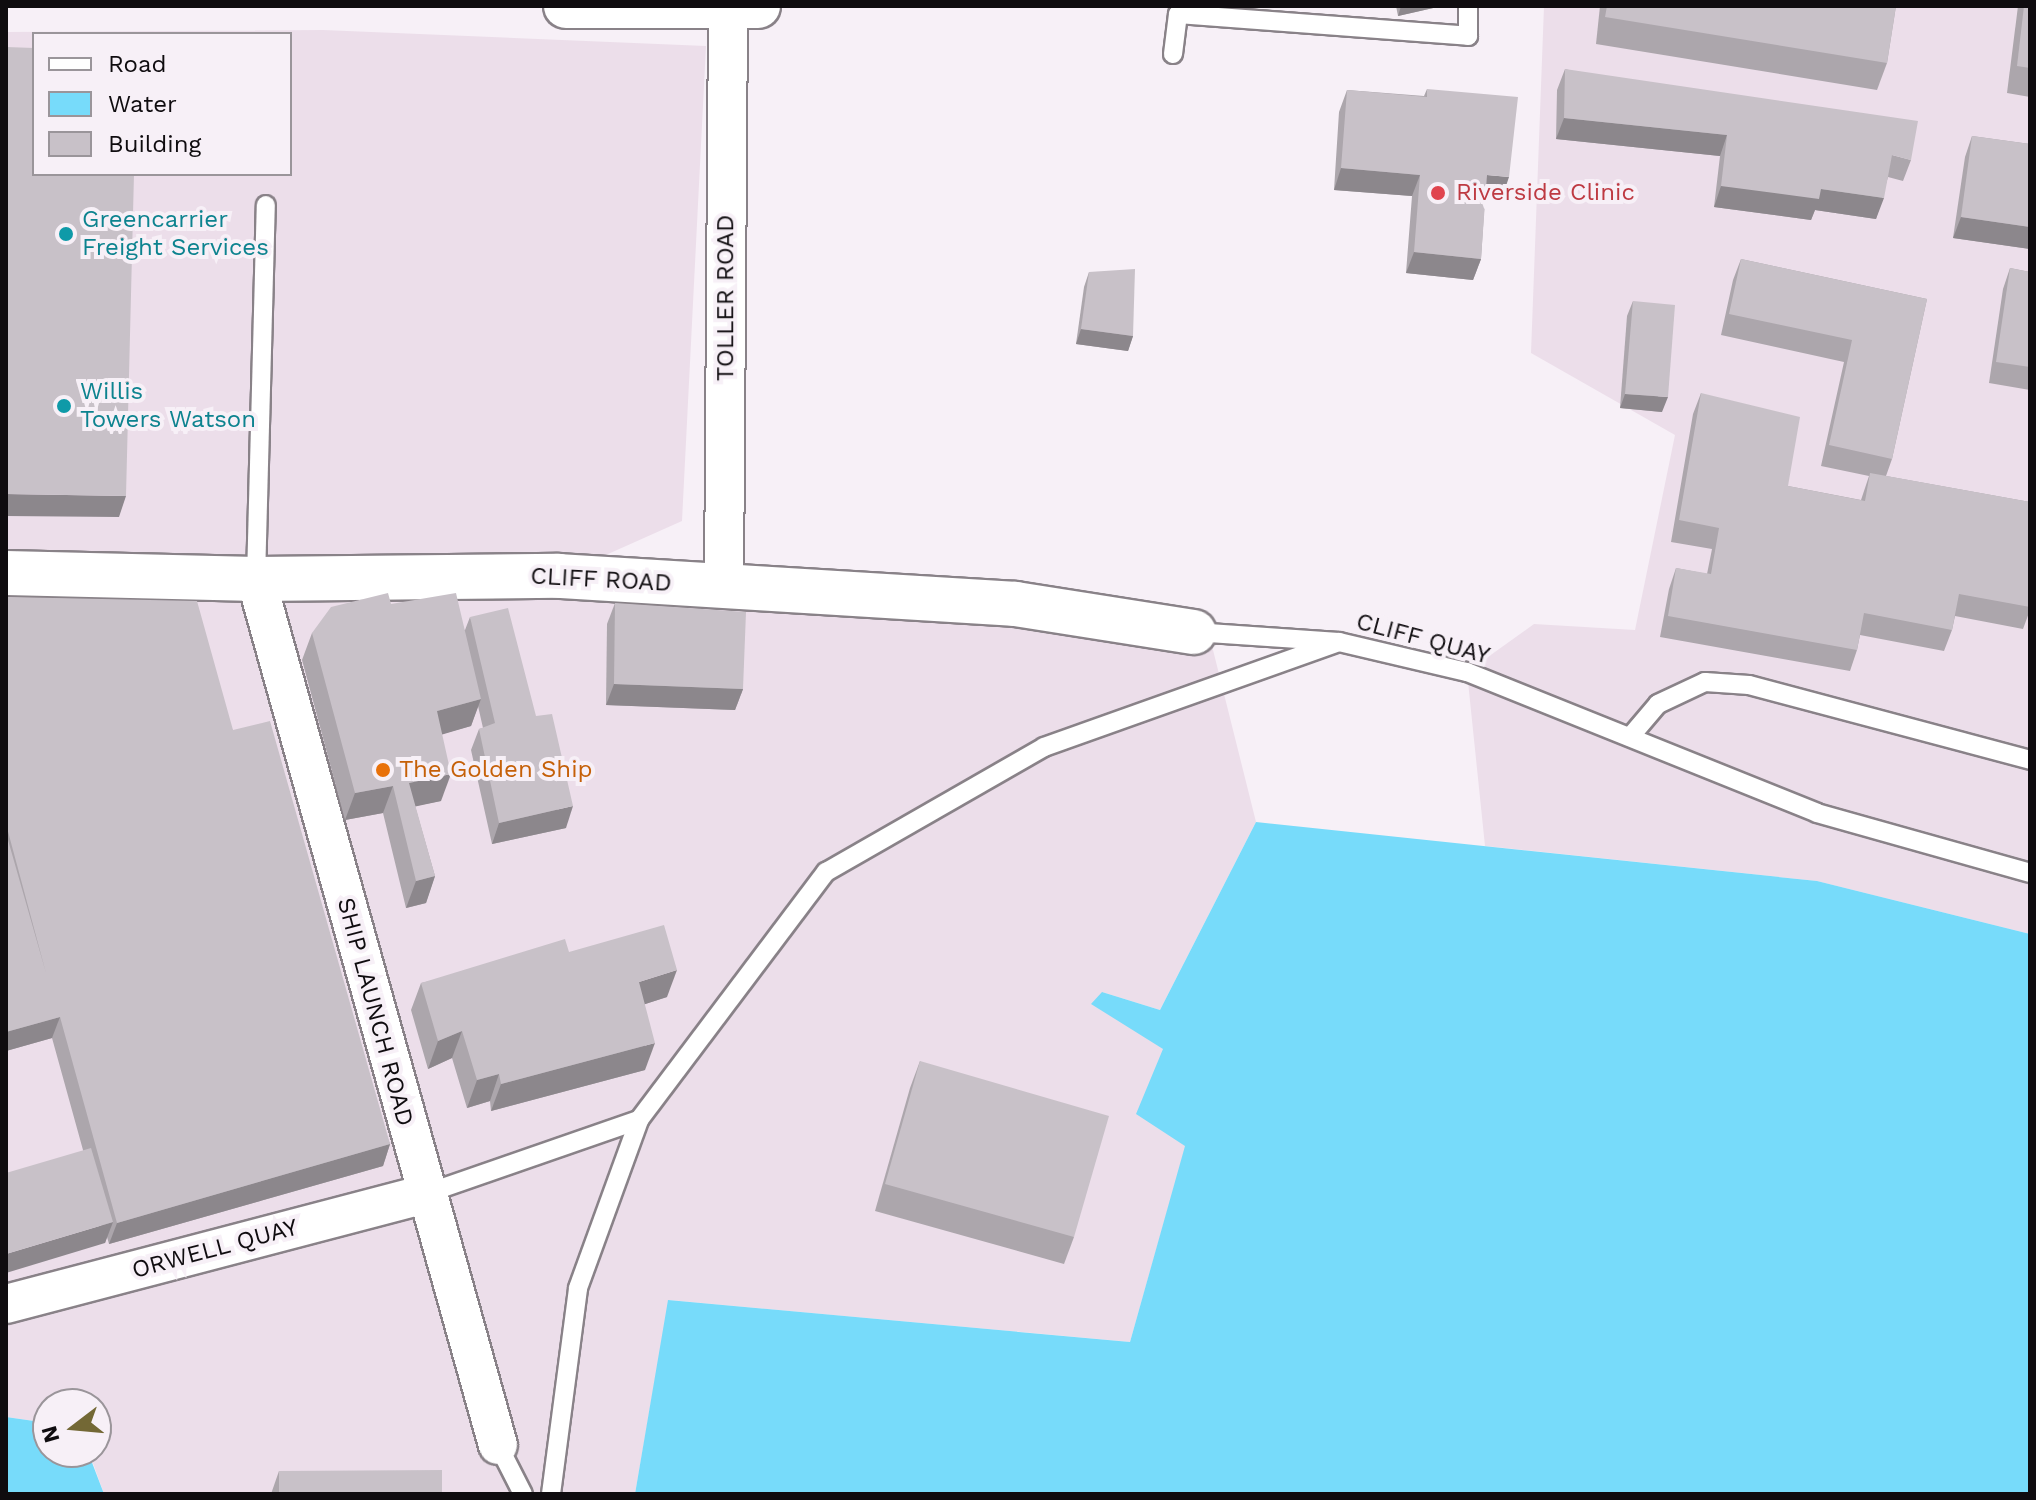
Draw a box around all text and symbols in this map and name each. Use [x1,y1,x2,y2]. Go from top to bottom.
legend [32,32,292,176]
text: Road [108,50,167,78]
text: Water [108,90,177,118]
text: Building [108,130,201,158]
place label: Riverside Clinic [1456,179,1635,207]
marker: Riverside Clinic [1427,182,1449,204]
place label: Greencarrier Freight Services [82,206,269,262]
street label: TOLLER ROAD [712,215,740,381]
marker: Greencarrier Freight Services [57,225,75,243]
place label: Willis Towers Watson [80,378,257,434]
marker: Willis Towers Watson [55,397,73,415]
street label: CLIFF ROAD [529,562,673,598]
street label: CLIFF QUAY [1353,607,1493,671]
place label: The Golden Ship [399,756,593,784]
marker: The Golden Ship [374,761,392,779]
street label: SHIP LAUNCH ROAD [331,894,419,1130]
street label: ORWELL QUAY [128,1213,302,1285]
north arrow [32,1388,112,1468]
text: N [36,1423,65,1445]

